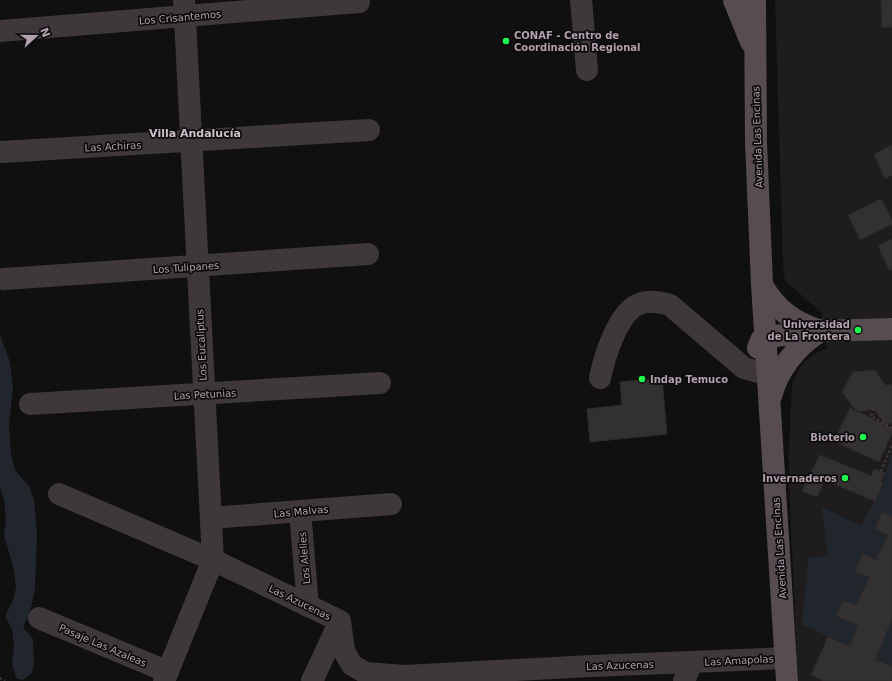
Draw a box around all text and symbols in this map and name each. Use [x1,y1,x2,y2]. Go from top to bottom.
street label: Los Crisantemos [138,8,222,27]
north arrow [16,16,56,56]
text: N [37,26,53,39]
place label: CONAF - Centro de Coordinación Regional [514,30,641,53]
marker: CONAF - Centro de Coordinación Regional [501,36,511,46]
street label: Avenida Las Encinas [750,86,765,188]
district label: Villa Andalucía [149,127,241,140]
street label: Las Achiras [84,140,142,153]
street label: Los Tulipanes [152,260,220,275]
street label: Los Eucaliptus [194,309,209,381]
place label: Universidad de La Frontera [768,319,850,342]
marker: Universidad de La Frontera [853,325,863,335]
marker: Indap Temuco [637,374,647,384]
place label: Indap Temuco [650,374,728,385]
street label: Las Petunias [173,387,237,402]
place label: Bioterio [810,432,855,443]
marker: Bioterio [858,432,868,442]
place label: Invernaderos [762,473,837,484]
marker: Invernaderos [840,473,850,483]
street label: Avenida Las Encinas [770,497,789,599]
street label: Las Malvas [273,504,329,519]
street label: Los Alelies [297,531,312,585]
street label: Las Azucenas [267,583,333,622]
street label: Pasaje Las Azaleas [58,622,148,669]
street label: Las Amapolas [704,653,774,668]
street label: Las Azucenas [586,659,654,672]

